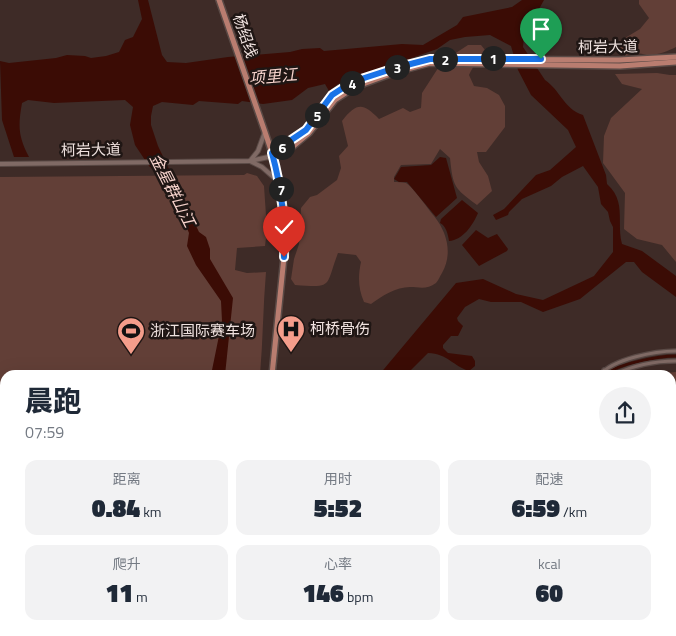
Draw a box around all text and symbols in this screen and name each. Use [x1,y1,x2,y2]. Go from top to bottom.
pin [520,8,562,59]
street label: 杨绍线 [227,11,264,61]
icon: arrive [527,15,555,43]
street label: 柯岩大道 [578,34,638,59]
pin: 2 [432,46,458,72]
pin: 1 [480,46,506,70]
text: 1 [490,48,497,69]
text: 2 [442,49,449,70]
pin: 3 [384,54,410,80]
text: 3 [394,57,401,78]
water label: 项里江 [248,62,300,90]
pin: 4 [340,70,364,96]
text: 4 [349,73,356,94]
pin: 5 [304,102,330,128]
text: 5 [314,105,321,126]
pin: 6 [270,134,294,160]
street label: 柯岩大道 [61,137,121,162]
text: 6 [279,137,286,158]
water label: 金星群山江 [144,149,203,233]
pin: 7 [268,176,294,202]
text: 7 [278,179,285,200]
pin [263,206,305,257]
icon: check [270,213,298,241]
hospital icon: 柯桥骨伤 [276,314,306,353]
sports icon: 浙江国际赛车场 [116,316,146,355]
place label: 柯桥骨伤 [310,317,370,340]
place label: 浙江国际赛车场 [150,319,255,342]
text: 晨跑 [25,379,81,422]
button: share [599,387,651,439]
text: 07:59 [25,420,64,444]
text: 距离 [113,468,141,489]
text: 用时 [324,468,352,489]
text: 配速 [535,468,563,489]
text: 0.84 [92,489,140,527]
text: 5:52 [314,489,362,527]
text: 6:59 [511,489,560,527]
text: km [140,501,162,522]
text: /km [560,501,587,522]
text: 爬升 [113,553,141,574]
text: 心率 [324,553,352,574]
text: kcal [538,553,561,574]
text: 11 [106,574,133,612]
text: 146 [303,574,344,612]
text: 60 [536,574,563,612]
text: m [133,586,148,607]
text: bpm [344,586,373,607]

